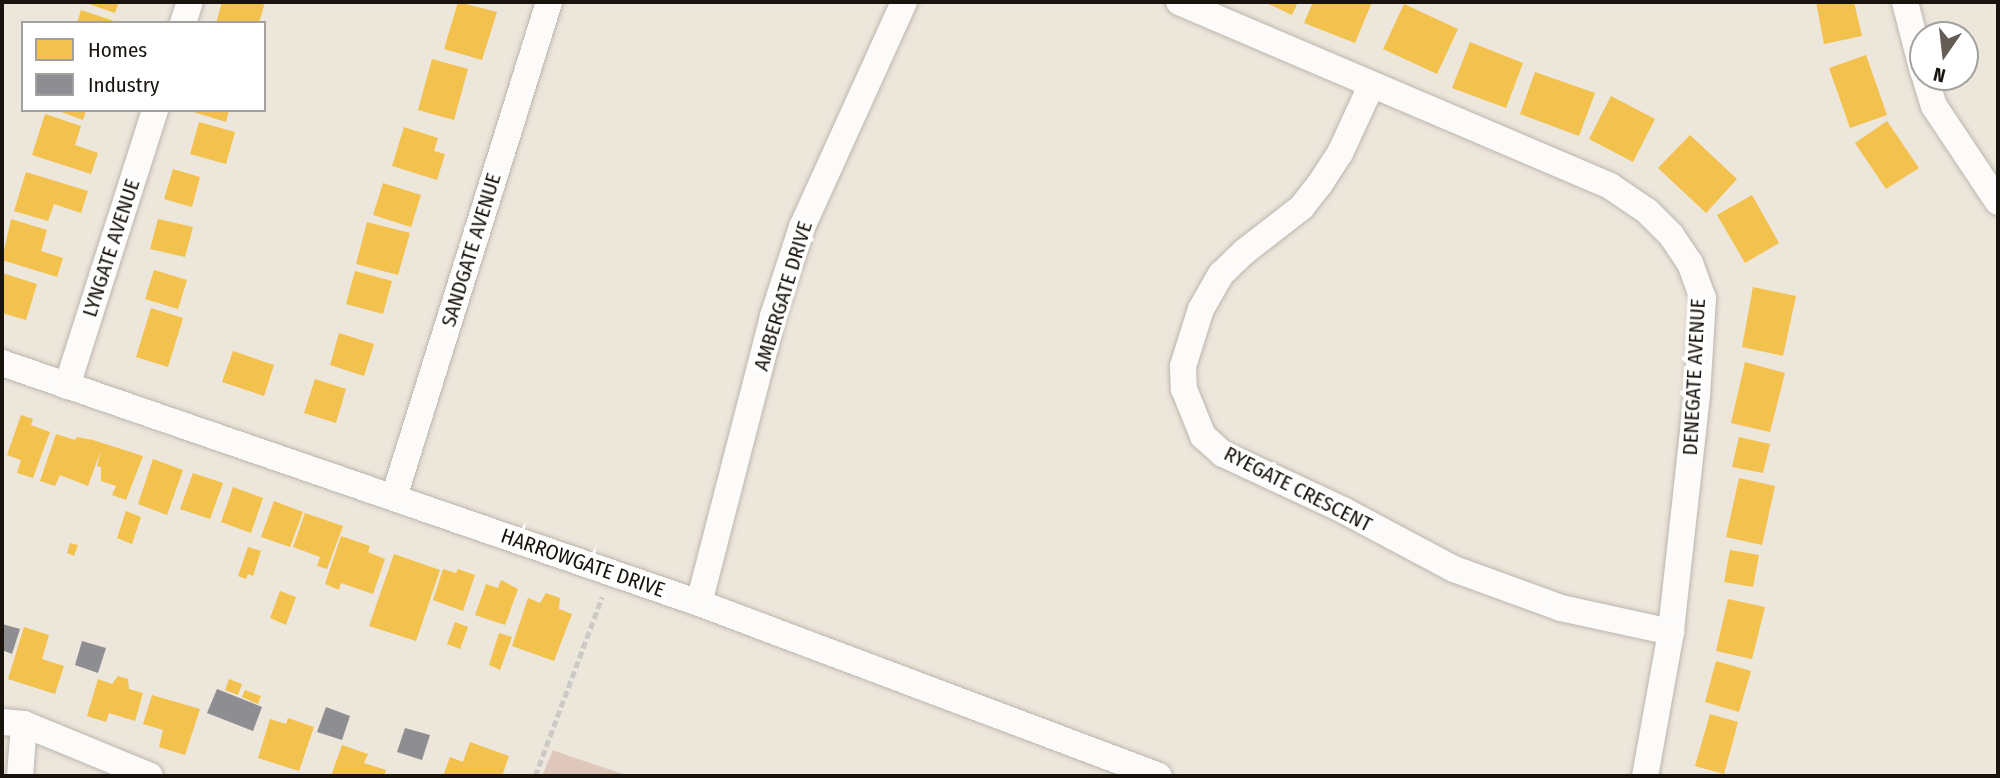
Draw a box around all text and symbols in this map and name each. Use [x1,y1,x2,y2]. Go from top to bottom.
legend [21,21,266,112]
north arrow [1909,21,1979,91]
text: Homes [88,37,147,63]
text: N [1931,62,1948,87]
text: Industry [88,72,159,98]
street label: SANDGATE AVENUE [436,170,506,330]
street label: LYNGATE AVENUE [77,176,145,320]
street label: AMBERGATE DRIVE [748,218,818,374]
street label: DENEGATE AVENUE [1677,298,1711,456]
street label: RYEGATE CRESCENT [1220,441,1376,537]
street label: HARROWGATE DRIVE [498,523,668,603]

